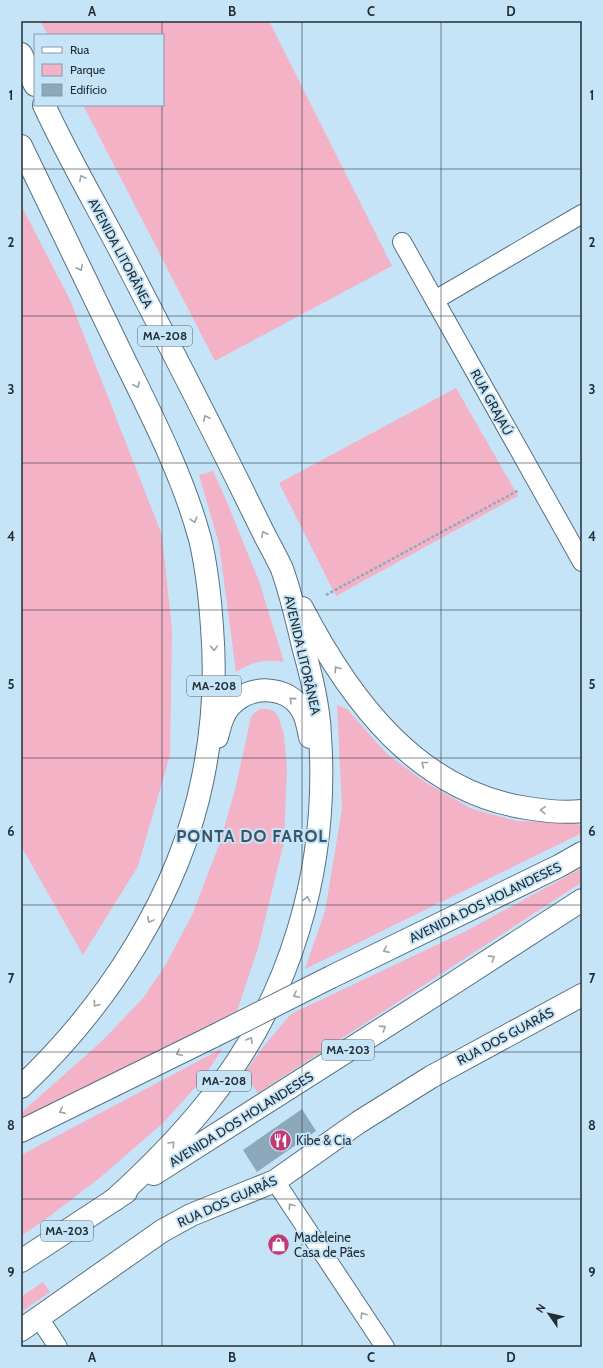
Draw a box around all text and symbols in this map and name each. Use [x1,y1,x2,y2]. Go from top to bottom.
text: A [88,3,97,19]
text: B [228,3,236,19]
text: C [367,3,375,19]
text: D [506,3,516,19]
legend [34,34,164,106]
text: Rua [70,42,89,57]
text: Parque [70,62,105,77]
text: Edifício [70,82,107,97]
text: 1 [9,87,13,103]
text: 1 [590,87,594,103]
one-way arrow [79,175,87,182]
street label: AVENIDA LITORÂNEA [85,195,157,311]
text: 2 [8,234,15,250]
text: 2 [589,234,596,250]
one-way arrow [75,264,83,271]
road number: MA-208 [138,326,192,346]
street label: RUA GRAJAÚ [467,366,518,438]
text: 3 [7,381,15,397]
one-way arrow [132,381,140,388]
text: 3 [588,381,596,397]
one-way arrow [203,414,211,422]
one-way arrow [189,516,198,523]
text: 4 [7,528,15,544]
text: 4 [588,528,596,544]
one-way arrow [261,531,269,538]
street label: AVENIDA LITORÂNEA [281,594,325,716]
one-way arrow [209,645,218,651]
one-way arrow [334,666,341,673]
text: 5 [8,676,15,692]
road number: MA-208 [187,676,241,696]
text: 5 [589,676,596,692]
one-way arrow [290,698,297,705]
one-way arrow [421,762,428,769]
one-way arrow [540,806,546,815]
text: 6 [7,823,15,839]
text: 6 [588,823,596,839]
district label: PONTA DO FAROL [176,826,328,846]
street label: AVENIDA DOS HOLANDESES [406,858,564,946]
one-way arrow [303,895,311,902]
one-way arrow [147,916,155,923]
one-way arrow [382,945,390,953]
one-way arrow [488,955,495,963]
text: 7 [8,970,15,986]
text: 7 [589,970,596,986]
one-way arrow [293,990,300,997]
one-way arrow [94,999,101,1006]
street label: RUA DOS GUARÁS [453,1003,557,1068]
one-way arrow [379,1026,386,1033]
one-way arrow [245,1037,252,1044]
road number: MA-203 [322,1040,374,1060]
one-way arrow [175,1048,183,1056]
street label: AVENIDA DOS HOLANDESES [166,1068,316,1170]
road number: MA-208 [197,1071,251,1091]
one-way arrow [59,1106,66,1114]
text: 8 [7,1117,15,1133]
text: 8 [588,1117,596,1133]
restaurant icon: Kibe & Cia [267,1127,293,1153]
place label: Kibe & Cia [296,1132,352,1148]
one-way arrow [167,1141,174,1148]
street label: RUA DOS GUARÁS [174,1171,280,1230]
one-way arrow [288,1203,296,1210]
road number: MA-203 [41,1221,93,1241]
place label: Madeleine Casa de Pães [294,1229,366,1260]
shop icon: Madeleine Casa de Pães [265,1231,291,1257]
text: 9 [7,1264,15,1280]
text: 9 [588,1264,596,1280]
north arrow [529,1294,569,1334]
text: N [533,1301,549,1316]
one-way arrow [361,1312,368,1319]
text: A [88,1349,97,1365]
text: B [228,1349,236,1365]
text: C [367,1349,375,1365]
text: D [506,1349,516,1365]

